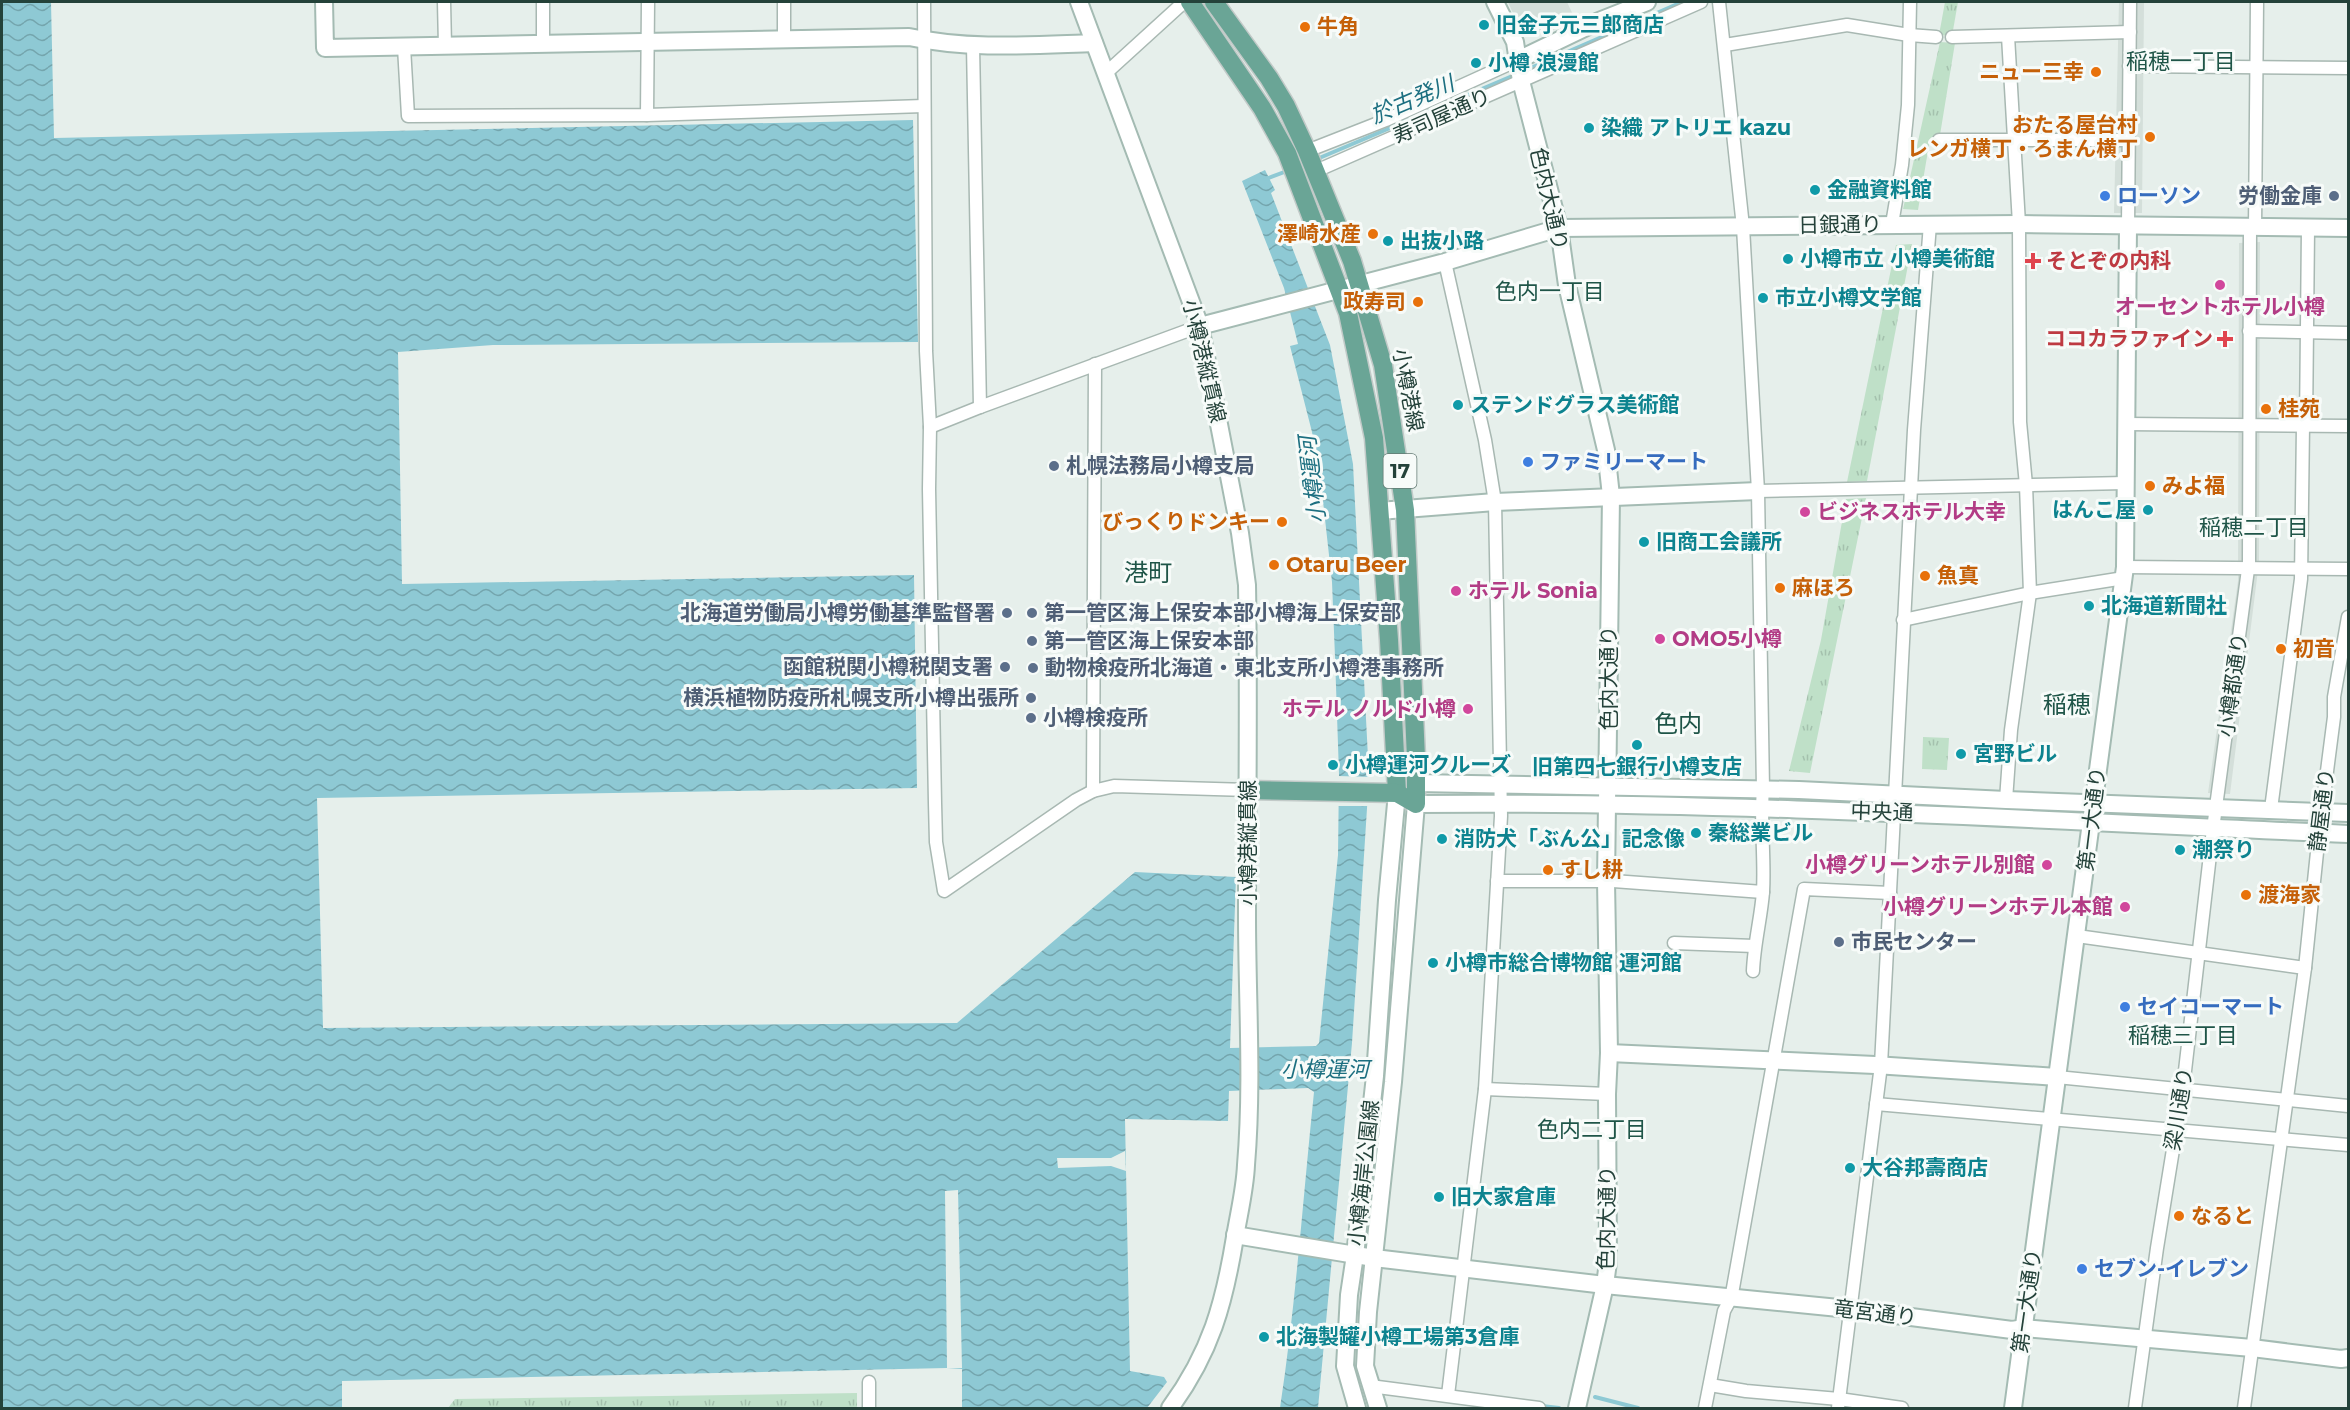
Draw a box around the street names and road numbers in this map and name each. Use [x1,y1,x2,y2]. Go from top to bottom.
street label: 寿司屋通り [1389,83,1495,148]
street label: 色内大通り [1525,145,1573,253]
street label: 日銀通り [1798,211,1882,238]
street label: 小樽港縦貫線 [1178,297,1231,425]
street label: 小樽港線 [1388,346,1429,434]
road number: 17 [1384,454,1416,488]
street label: 色内大通り [1596,626,1621,731]
street label: 小樽都通り [2213,631,2252,739]
street label: 第一大通り [2073,765,2110,873]
street label: 静屋通り [2304,767,2339,853]
street label: 小樽港縦貫線 [1235,780,1260,906]
street label: 中央通 [1850,798,1914,825]
street label: 梁川通り [2160,1065,2197,1152]
street label: 小樽海岸公園線 [1343,1099,1384,1247]
street label: 色内大通り [1593,1165,1620,1271]
street label: 第一大通り [2007,1247,2046,1355]
street label: 竜宮通り [1832,1295,1918,1330]

